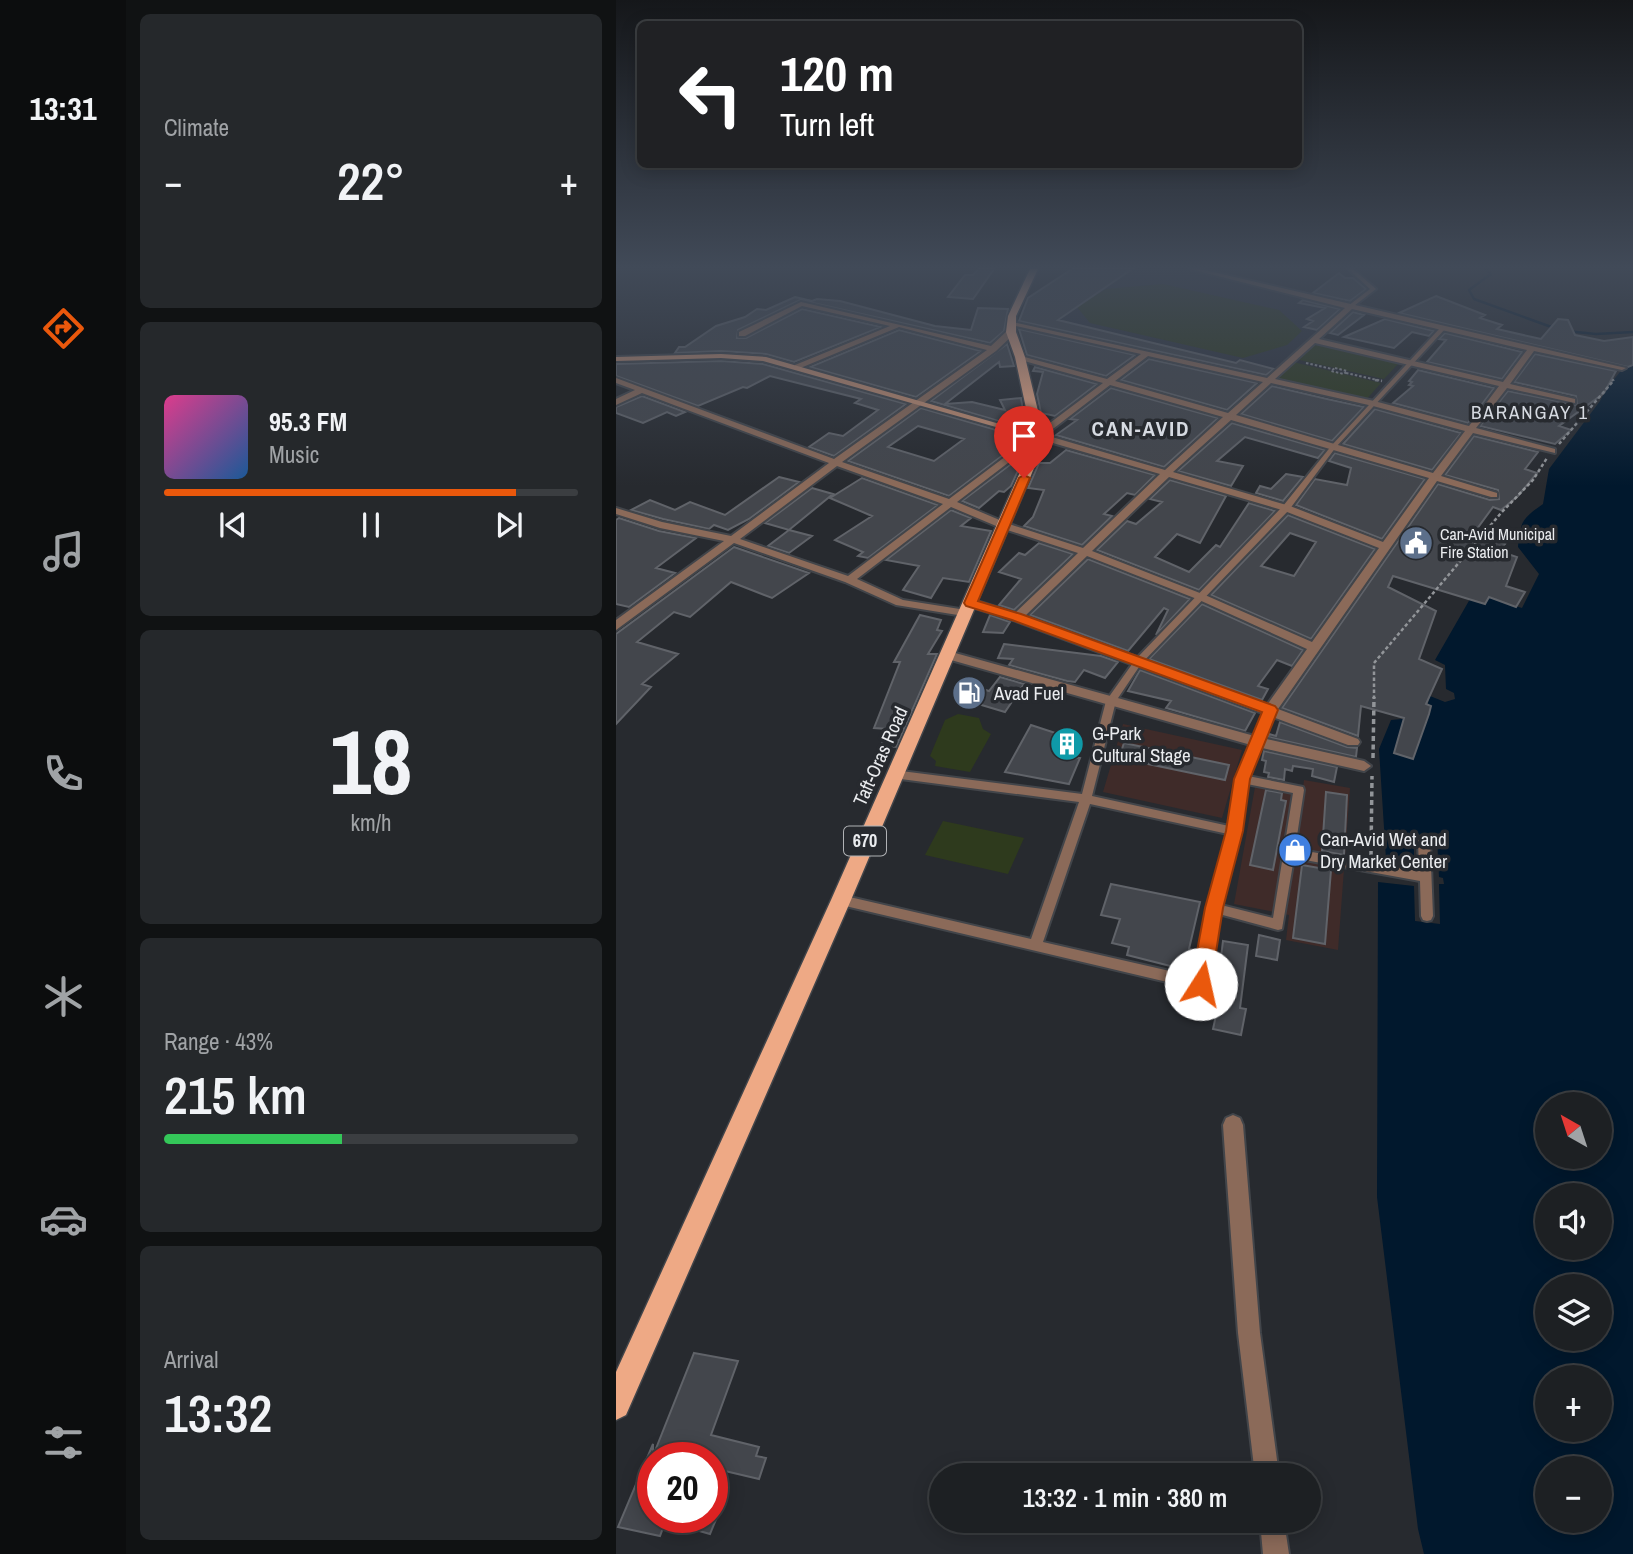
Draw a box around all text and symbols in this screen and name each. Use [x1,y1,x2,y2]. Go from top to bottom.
text: 120 m [780,40,894,106]
icon: left [665,49,756,140]
text: 13:31 [29,87,97,130]
text: Turn left [780,103,874,146]
text: Climate [164,112,229,143]
text: 22° [337,146,405,216]
text: − [164,156,182,207]
text: + [560,156,578,207]
icon: directions [39,304,88,353]
district label: BARANGAY 1 [1471,399,1589,425]
text: 95.3 FM [269,404,347,439]
pin [994,406,1054,478]
district label: CAN-AVID [1092,414,1190,443]
icon: arrive [1005,417,1043,455]
text: Music [269,439,319,470]
icon: previous [214,506,252,544]
icon: pause [352,506,390,544]
icon: next [490,506,528,544]
place label: Can-Avid Municipal Fire Station [1440,523,1555,563]
public building icon: Can-Avid Municipal Fire Station [1397,524,1435,562]
icon: music [39,527,88,576]
fuel station icon: Avad Fuel [950,674,988,712]
place label: Avad Fuel [993,680,1064,706]
text: 18 [330,700,413,822]
street label: Taft-Oras Road [847,702,913,810]
place label: G-Park Cultural Stage [1092,720,1191,768]
building icon: G-Park Cultural Stage [1048,725,1086,763]
icon: phone [39,749,88,798]
text: km/h [351,807,391,838]
road number: 670 [844,826,886,856]
place label: Can-Avid Wet and Dry Market Center [1320,826,1448,874]
shop icon: Can-Avid Wet and Dry Market Center [1276,831,1314,869]
position arrow [1164,947,1238,1021]
icon: climate [39,972,88,1021]
text: Range · 43% [164,1026,273,1057]
text: 215 km [164,1060,307,1130]
north arrow [1535,1092,1612,1169]
map controls [1535,1092,1612,1533]
button: sound [1535,1183,1612,1260]
icon: car [39,1195,88,1244]
button: layers [1535,1274,1612,1351]
text: Arrival [164,1344,219,1375]
button: + [1535,1365,1612,1442]
text: 13:32 [164,1378,272,1448]
icon: filters [39,1418,88,1467]
speed limit sign: 20 [637,1442,728,1533]
button: − [1535,1456,1612,1533]
text: 13:32 · 1 min · 380 m [1023,1480,1227,1515]

